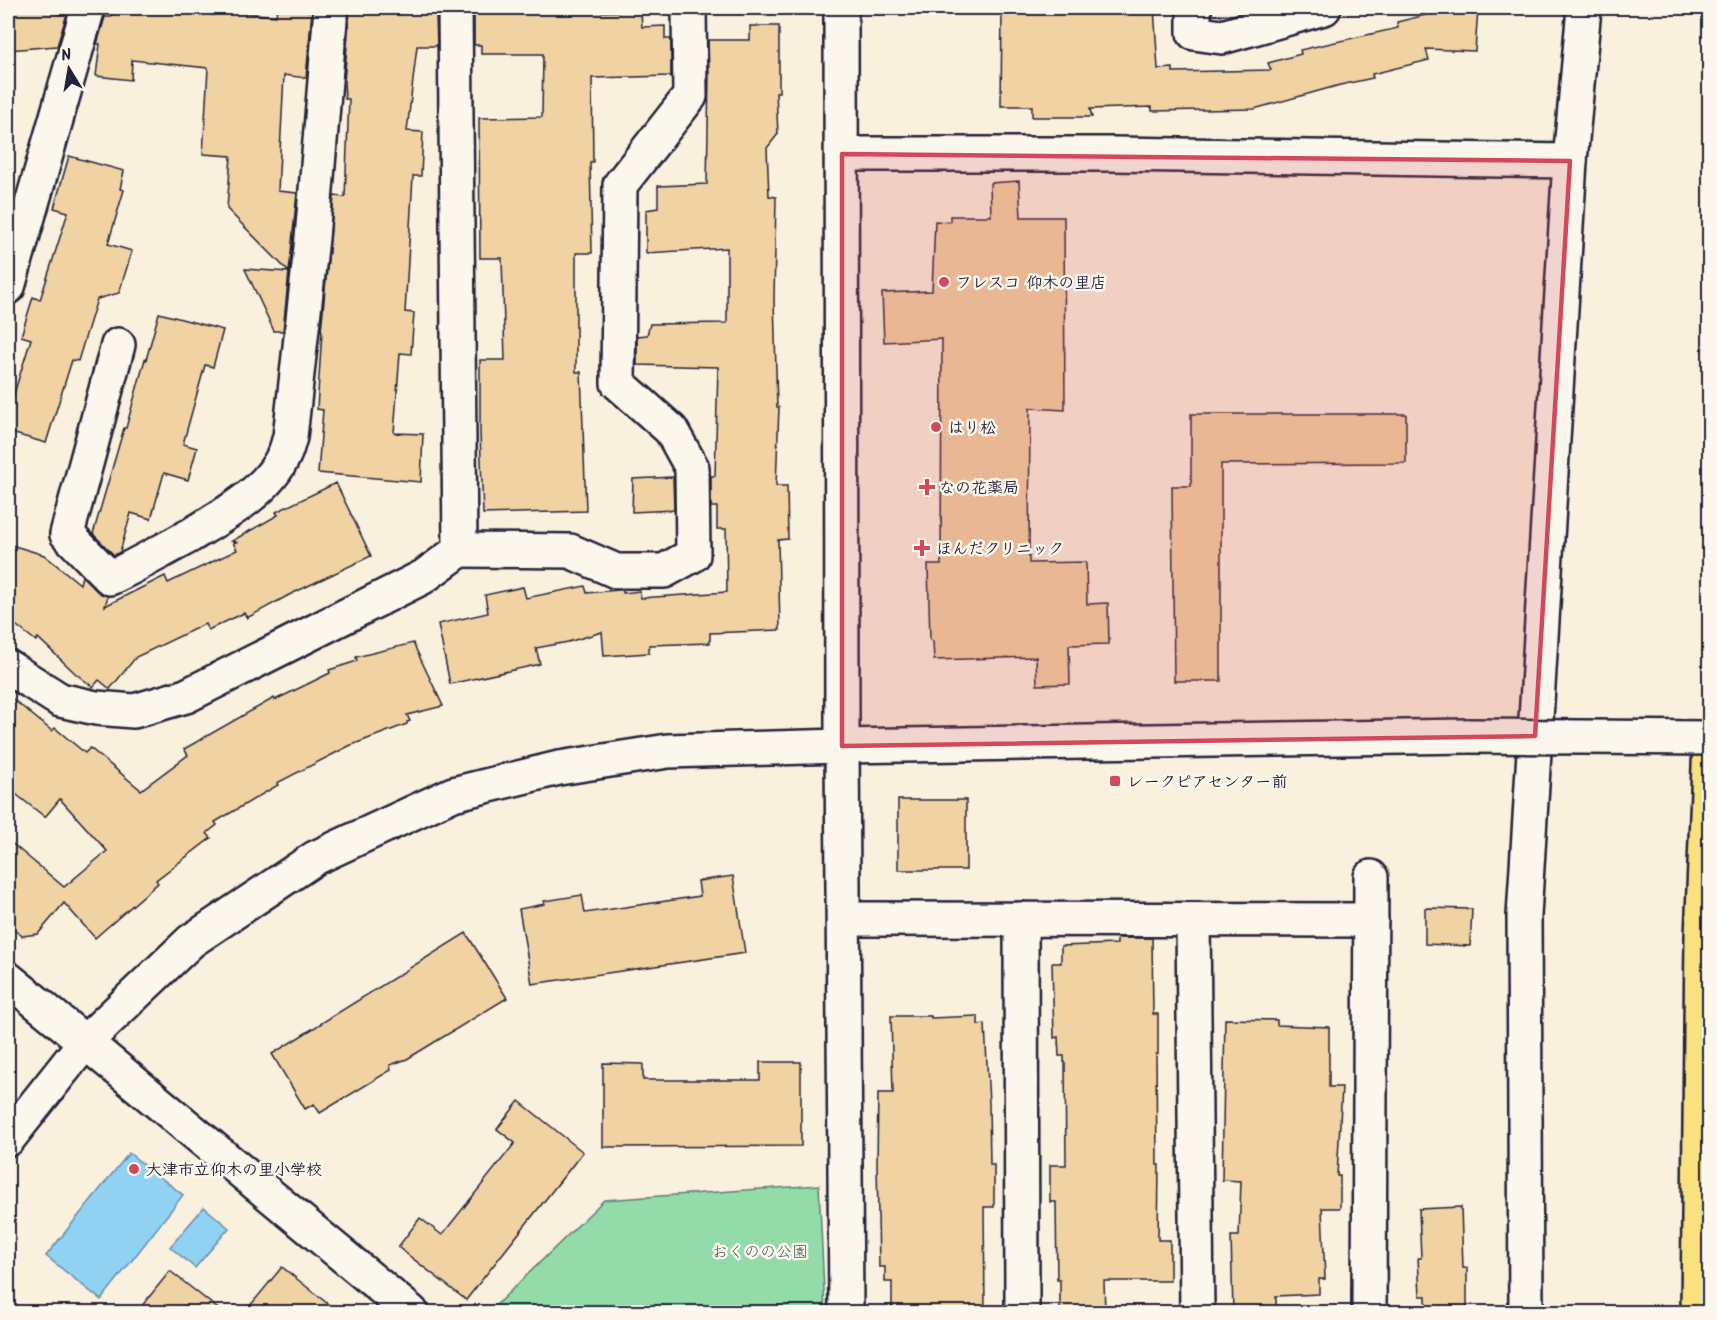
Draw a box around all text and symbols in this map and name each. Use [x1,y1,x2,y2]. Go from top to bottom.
north arrow [39,39,99,99]
text: N [59,43,74,69]
place label: フレスコ 仰木の里店 [956,271,1106,296]
marker: フレスコ 仰木の里店 [937,275,951,289]
place label: はり松 [948,416,996,441]
marker: はり松 [929,420,943,434]
place label: なの花薬局 [939,476,1019,501]
marker: なの花薬局 [920,480,934,494]
place label: ほんだクリニック [936,537,1064,562]
marker: ほんだクリニック [913,539,931,557]
place label: レークピアセンター前 [1127,770,1287,795]
marker: レークピアセンター前 [1108,774,1122,788]
place label: 大津市立仰木の里小学校 [146,1158,322,1183]
marker: 大津市立仰木の里小学校 [127,1162,141,1176]
park label: おくのの公園 [712,1240,808,1265]

